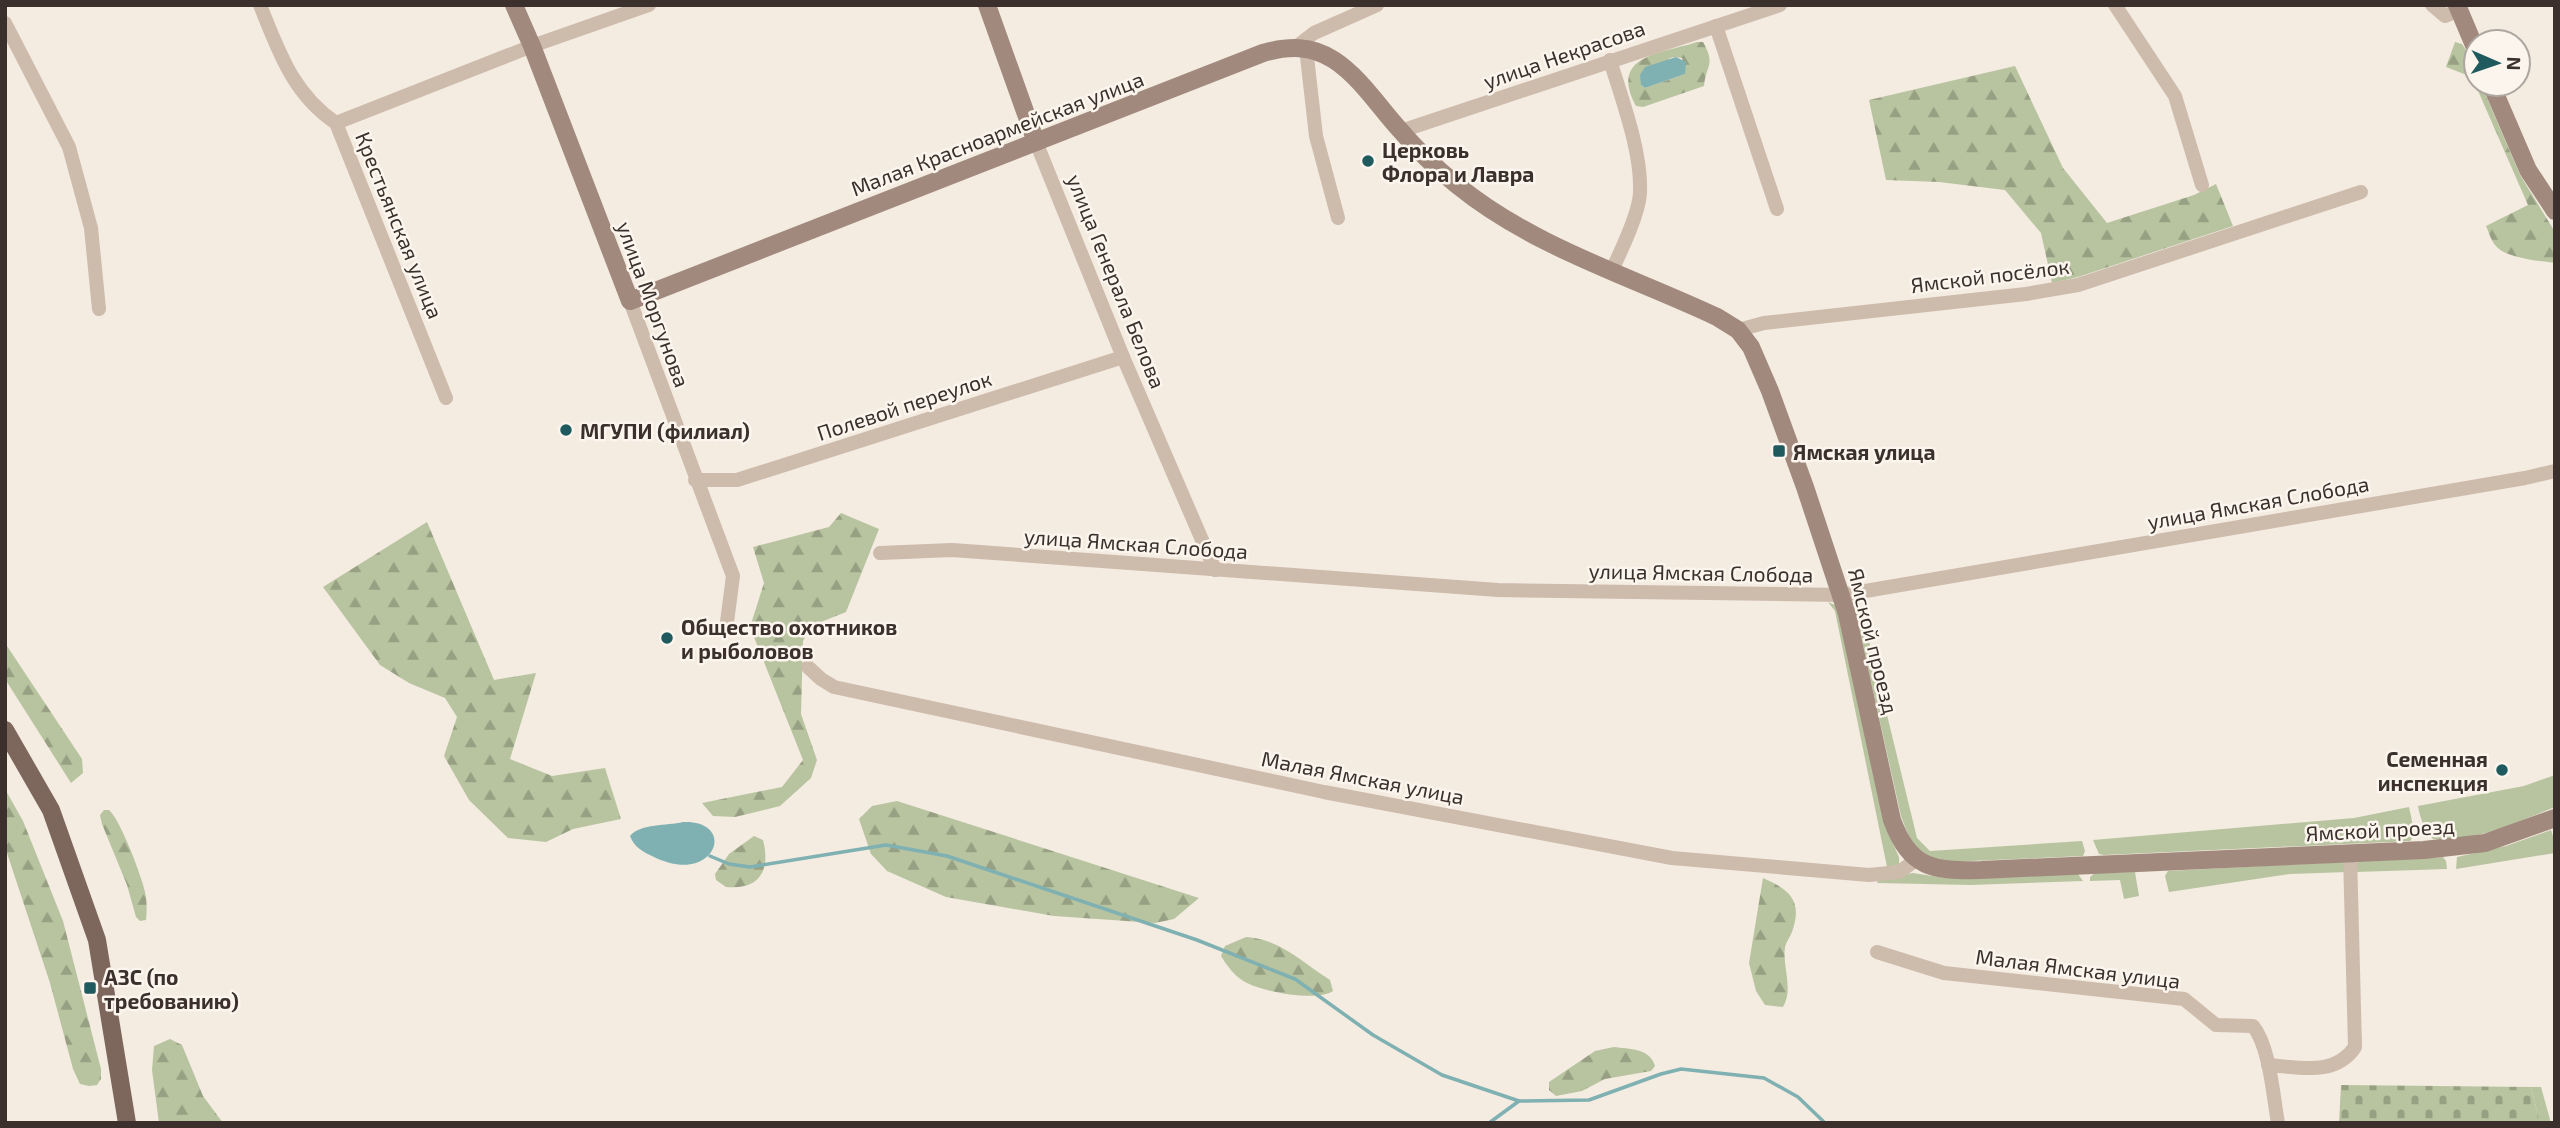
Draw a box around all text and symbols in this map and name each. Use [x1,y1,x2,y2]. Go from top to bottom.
street label: улица Некрасова [1480,15,1648,94]
north arrow [2462,28,2532,98]
text: N [2503,56,2526,71]
street label: Малая Красноармейская улица [847,66,1147,201]
street label: Крестьянская улица [350,128,449,322]
place label: Церковь Флора и Лавра [1382,137,1534,186]
marker: Церковь Флора и Лавра [1360,153,1376,169]
street label: улица Генерала Белова [1062,170,1171,392]
street label: улица Моргунова [612,218,696,391]
street label: Ямской посёлок [1909,253,2071,297]
street label: Полевой переулок [814,365,995,446]
place label: МГУПИ (филиал) [580,418,750,443]
marker: МГУПИ (филиал) [558,422,574,438]
place label: Ямская улица [1793,439,1936,464]
marker: Ямская улица [1771,443,1787,459]
street label: улица Ямская Слобода [2145,470,2371,535]
street label: улица Ямская Слобода [1023,523,1249,564]
street label: улица Ямская Слобода [1588,558,1813,587]
street label: Ямской проезд [1844,566,1904,716]
place label: Общество охотников и рыболовов [681,614,897,663]
marker: Общество охотников и рыболовов [659,630,675,646]
street label: Малая Ямская улица [1259,745,1466,810]
place label: Семенная инспекция [2378,746,2488,795]
marker: Семенная инспекция [2494,762,2510,778]
street label: Ямской проезд [2305,813,2455,845]
street label: Малая Ямская улица [1974,943,2182,994]
place label: АЗС (по требованию) [104,964,239,1013]
marker: АЗС (по требованию) [82,980,98,996]

